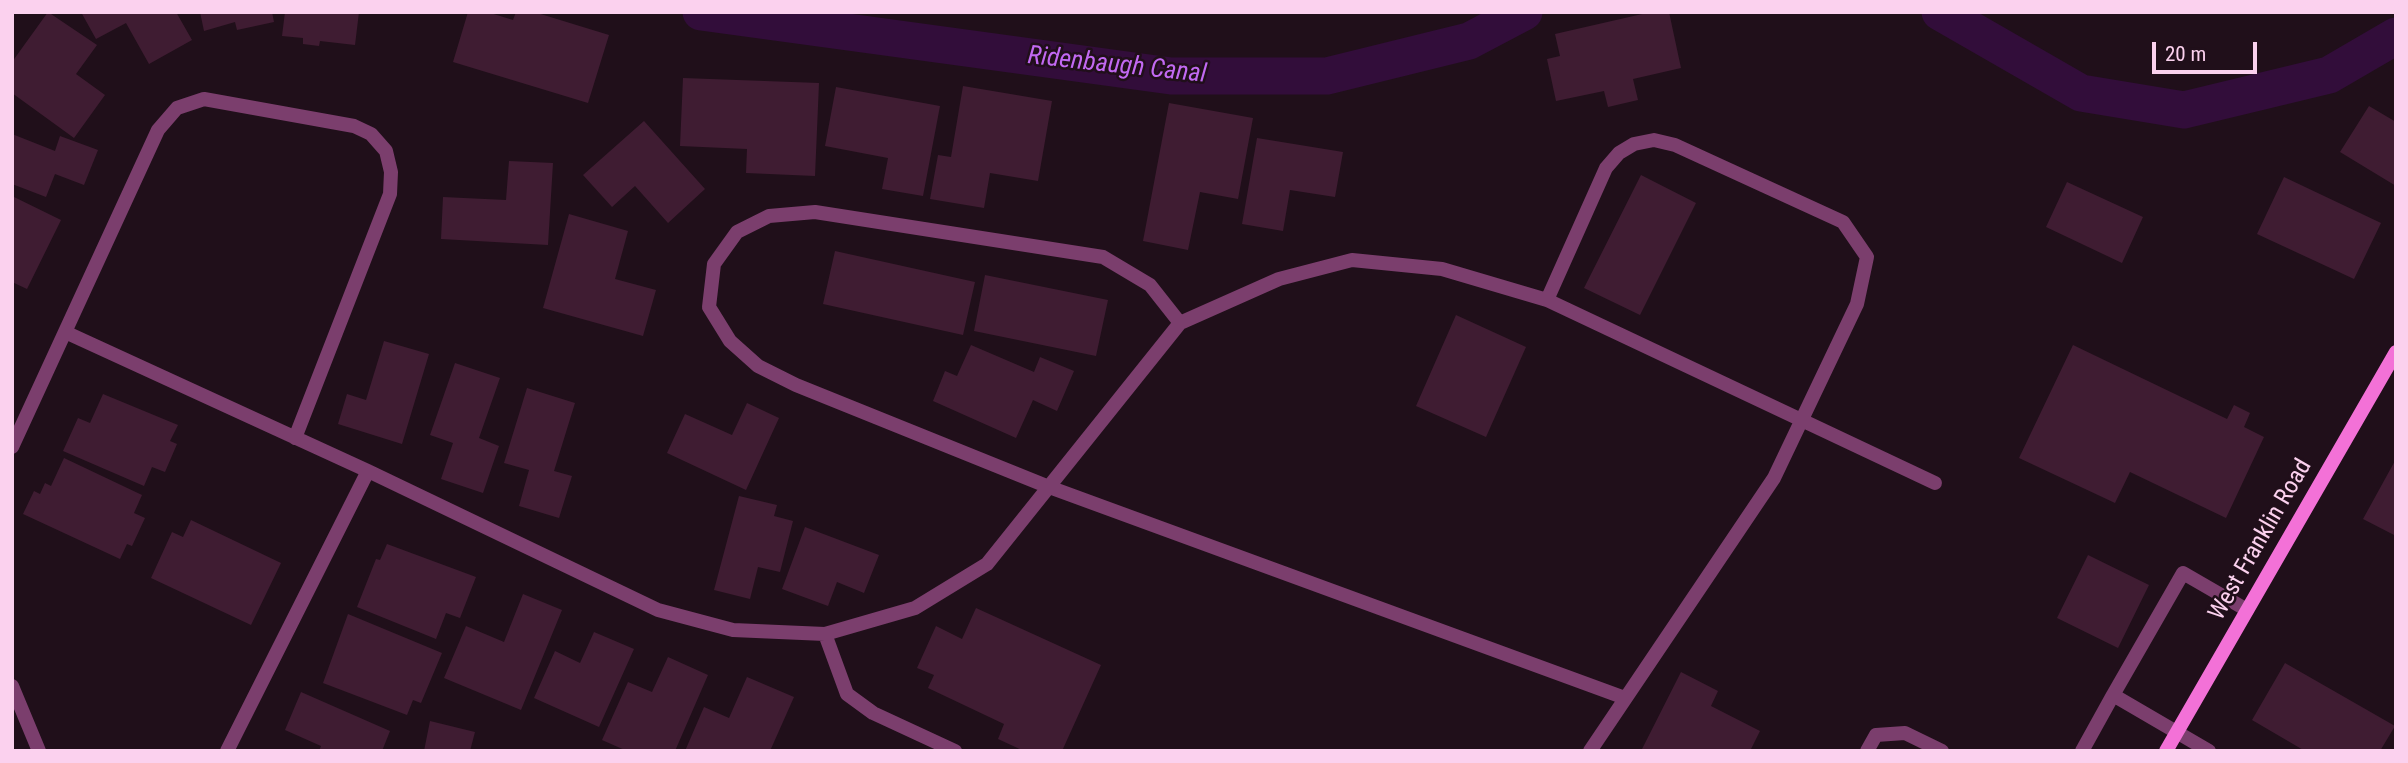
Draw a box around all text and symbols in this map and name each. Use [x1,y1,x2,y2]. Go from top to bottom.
scale bar [2156,28,2261,72]
water label: Ridenbaugh Canal [1026,41,1208,91]
text: 20 m [2165,42,2206,66]
street label: West Franklin Road [2203,454,2319,626]

